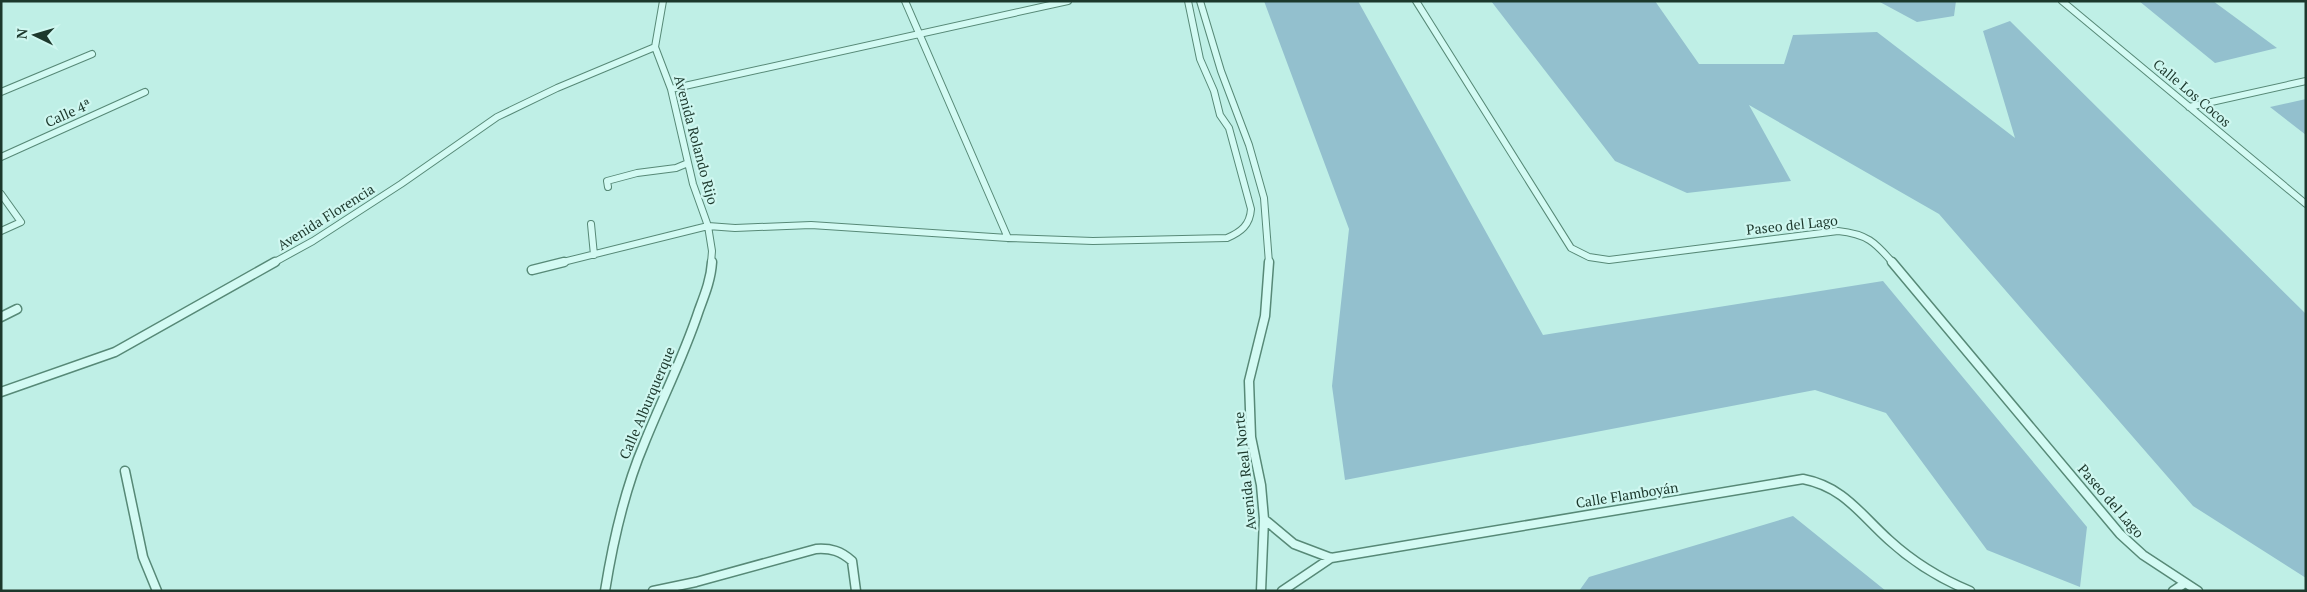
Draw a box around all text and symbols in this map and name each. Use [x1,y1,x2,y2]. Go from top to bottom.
north arrow [10,10,60,60]
text: N [12,27,32,40]
street label: Calle Los Cocos [2149,54,2235,131]
street label: Avenida Rolando Rijo [670,73,723,207]
street label: Calle 4ª [42,94,94,131]
street label: Avenida Florencia [273,179,378,254]
street label: Paseo del Lago [1745,210,1839,239]
street label: Calle Alburquerque [614,344,679,462]
street label: Avenida Real Norte [1229,411,1260,531]
street label: Paseo del Lago [2074,460,2149,542]
street label: Calle Flamboyán [1574,477,1680,512]

